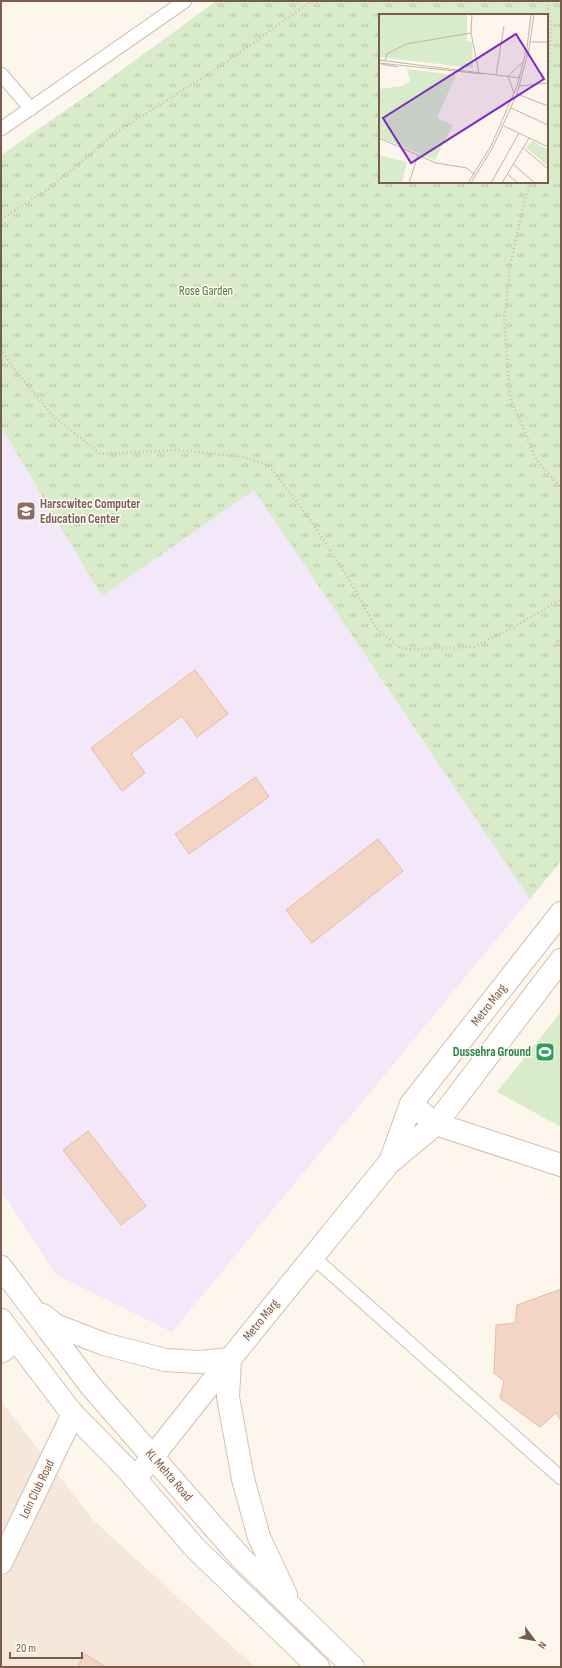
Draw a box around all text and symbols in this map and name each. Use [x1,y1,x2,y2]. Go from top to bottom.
inset map [379,14,548,183]
park label: Rose Garden [179,283,233,299]
place label: Harscwitec Computer Education Center [40,496,140,527]
school or university icon: Harscwitec Computer Education Center [15,500,37,522]
street label: Metro Marg [468,981,510,1029]
sports icon: Dussehra Ground [534,1041,556,1063]
place label: Dussehra Ground [453,1044,531,1060]
street label: Metro Marg [239,1296,283,1344]
street label: KL Mehta Road [142,1446,196,1504]
street label: Loin Club Road [16,1457,58,1521]
north arrow [514,1620,554,1660]
scale bar [10,1634,82,1660]
text: N [535,1639,549,1651]
text: 20 m [16,1641,36,1656]

